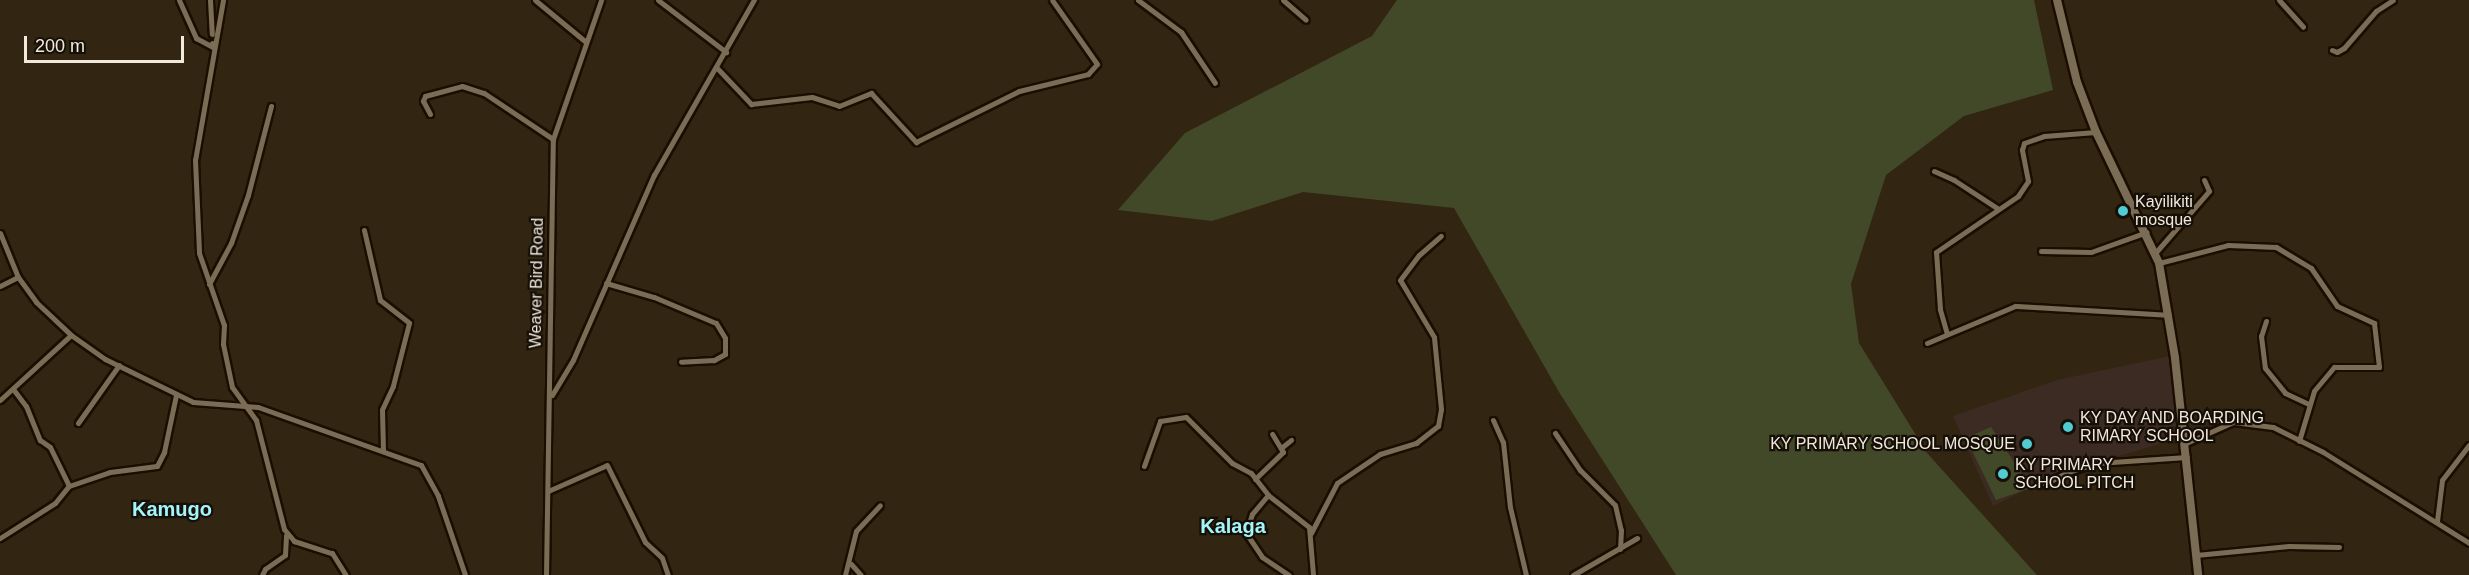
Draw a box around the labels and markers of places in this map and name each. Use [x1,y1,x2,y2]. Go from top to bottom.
place label: Kayilikiti mosque [2135,192,2193,230]
marker: Kayilikiti mosque [2116,204,2130,218]
place label: KY DAY AND BOARDING RIMARY SCHOOL [2080,408,2266,446]
marker: KY DAY AND BOARDING RIMARY SCHOOL [2061,420,2075,434]
place label: KY PRIMARY SCHOOL MOSQUE [1769,434,2015,454]
marker: KY PRIMARY SCHOOL MOSQUE [2020,437,2034,451]
place label: KY PRIMARY SCHOOL PITCH [2015,455,2135,493]
marker: KY PRIMARY SCHOOL PITCH [1996,467,2010,481]

